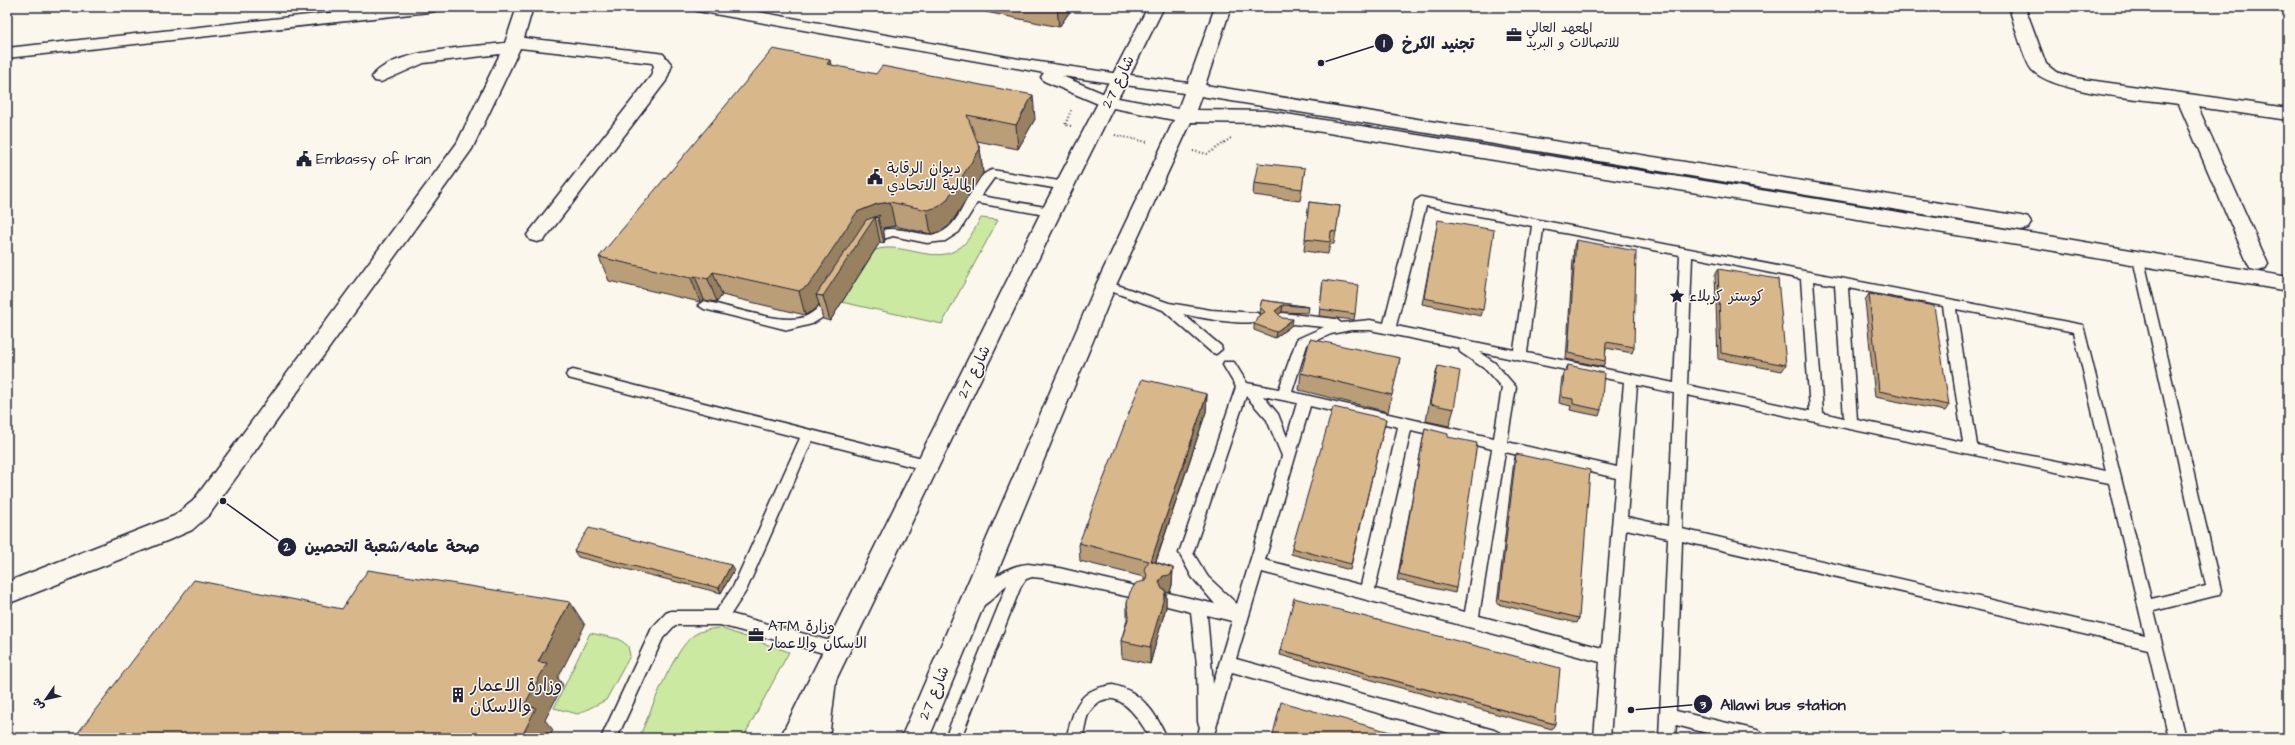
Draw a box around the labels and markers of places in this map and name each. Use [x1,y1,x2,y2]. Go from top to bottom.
place label: المعهد العالي للاتصالات و البريد [1526,19,1619,52]
office icon: المعهد العالي للاتصالات و البريد [1505,26,1523,44]
callout: تجنيد الكرخ [1374,29,1483,57]
place label: Embassy of Iran [316,149,431,171]
public building icon: Embassy of Iran [295,150,313,168]
place label: ديوان الرقابة المالية الاتحادي [887,158,975,196]
public building icon: ديوان الرقابة المالية الاتحادي [866,168,884,186]
place label: كوستر كربلاء [1689,286,1764,307]
place icon: كوستر كربلاء [1668,287,1686,305]
callout: صحة عامه/شعبة التحصين [277,533,488,561]
place label: ATM وزارة الاسكان والاعمار [767,616,867,654]
office icon: ATM وزارة الاسكان والاعمار [747,626,765,644]
place label: وزارة الاعمار والاسكان [469,673,562,719]
building icon: وزارة الاعمار والاسكان [449,686,467,704]
callout: Allawi bus station [1693,690,1854,718]

